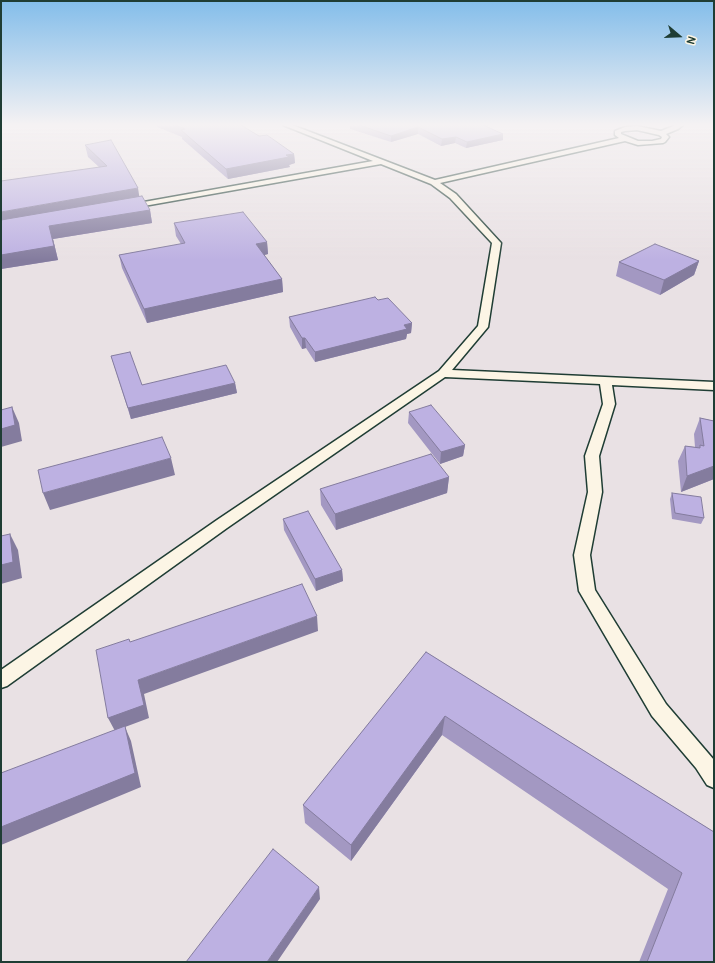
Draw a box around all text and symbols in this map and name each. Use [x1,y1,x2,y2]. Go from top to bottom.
north arrow [659,16,699,56]
text: N [683,34,698,46]

